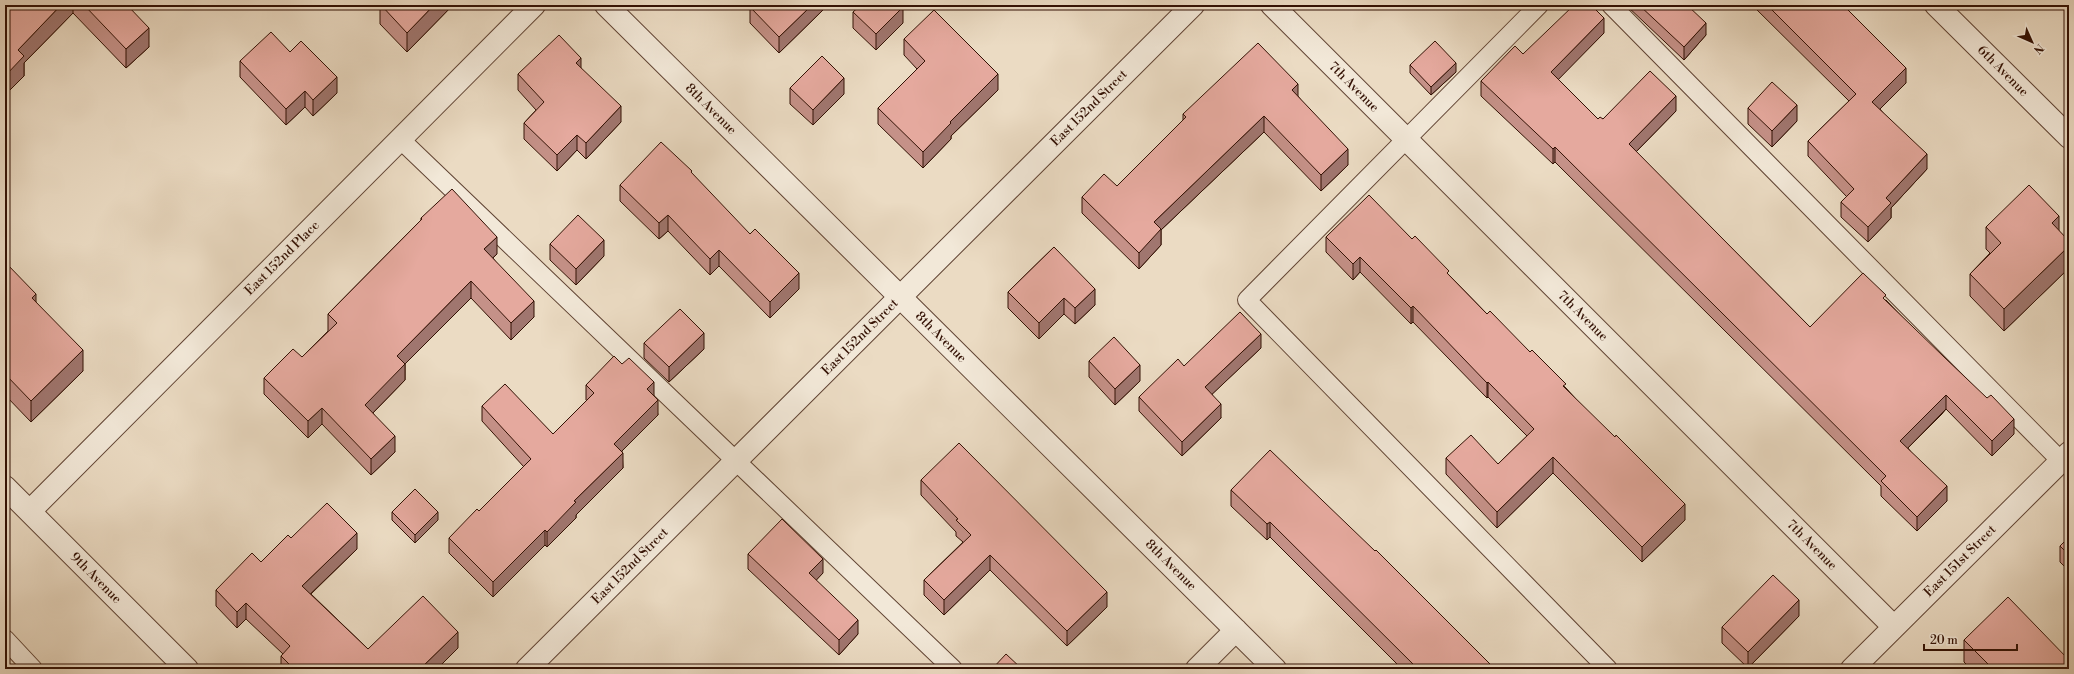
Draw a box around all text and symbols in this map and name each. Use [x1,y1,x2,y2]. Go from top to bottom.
north arrow [2012,22,2052,62]
text: N [2030,40,2046,57]
street label: 6th Avenue [1974,42,2032,100]
street label: 7th Avenue [1326,59,1383,116]
street label: East 152nd Street [1047,66,1131,150]
street label: 8th Avenue [682,80,740,138]
street label: East 152nd Place [241,217,323,299]
street label: 7th Avenue [1555,288,1612,345]
street label: East 152nd Street [818,295,902,379]
street label: 8th Avenue [912,308,970,366]
street label: 7th Avenue [1784,517,1841,574]
street label: East 151st Street [1921,521,2000,600]
street label: East 152nd Street [588,524,672,608]
street label: 8th Avenue [1142,536,1200,594]
street label: 9th Avenue [67,549,125,607]
scale bar [1924,626,2017,652]
text: 20 m [1930,633,1958,648]

